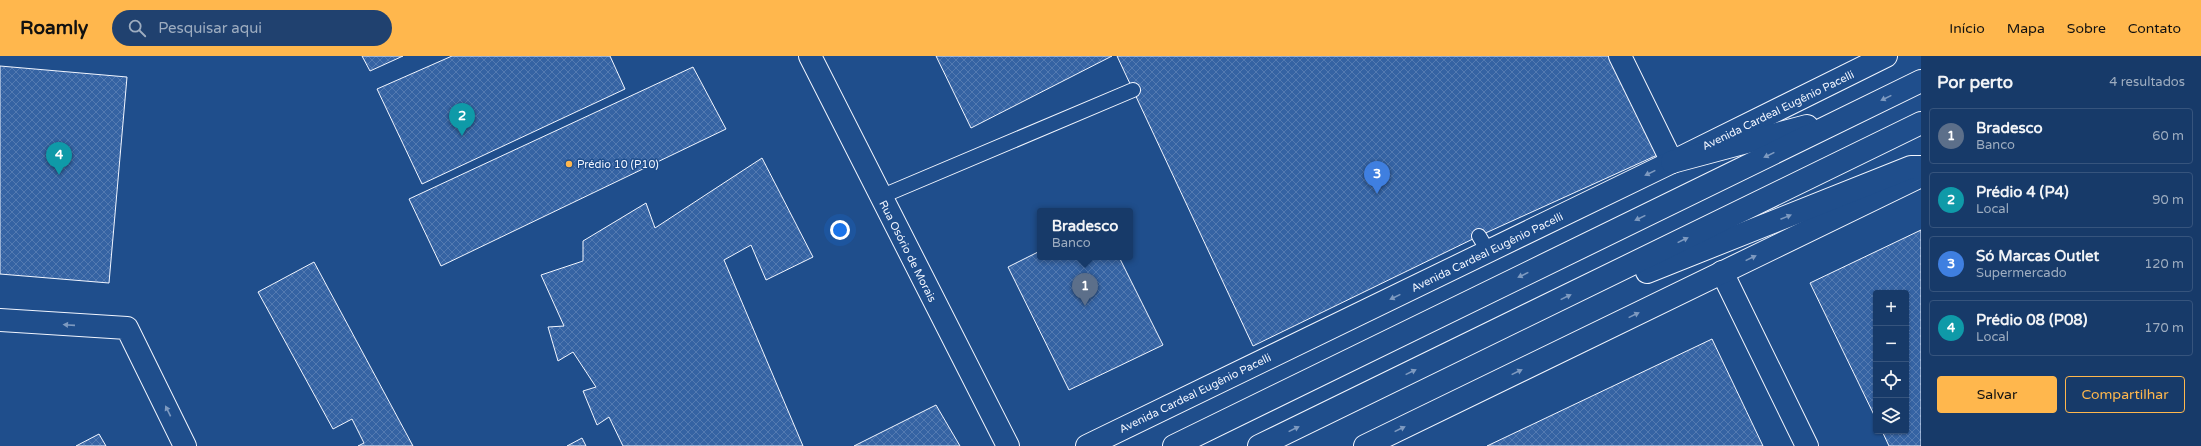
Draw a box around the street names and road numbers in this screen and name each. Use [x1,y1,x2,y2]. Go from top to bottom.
street label: Avenida Cardeal Eugênio Pacelli [1700,68,1856,153]
street label: Rua Osório de Morais [876,198,939,304]
street label: Avenida Cardeal Eugênio Pacelli [1409,210,1565,295]
street label: Avenida Cardeal Eugênio Pacelli [1117,351,1273,436]

